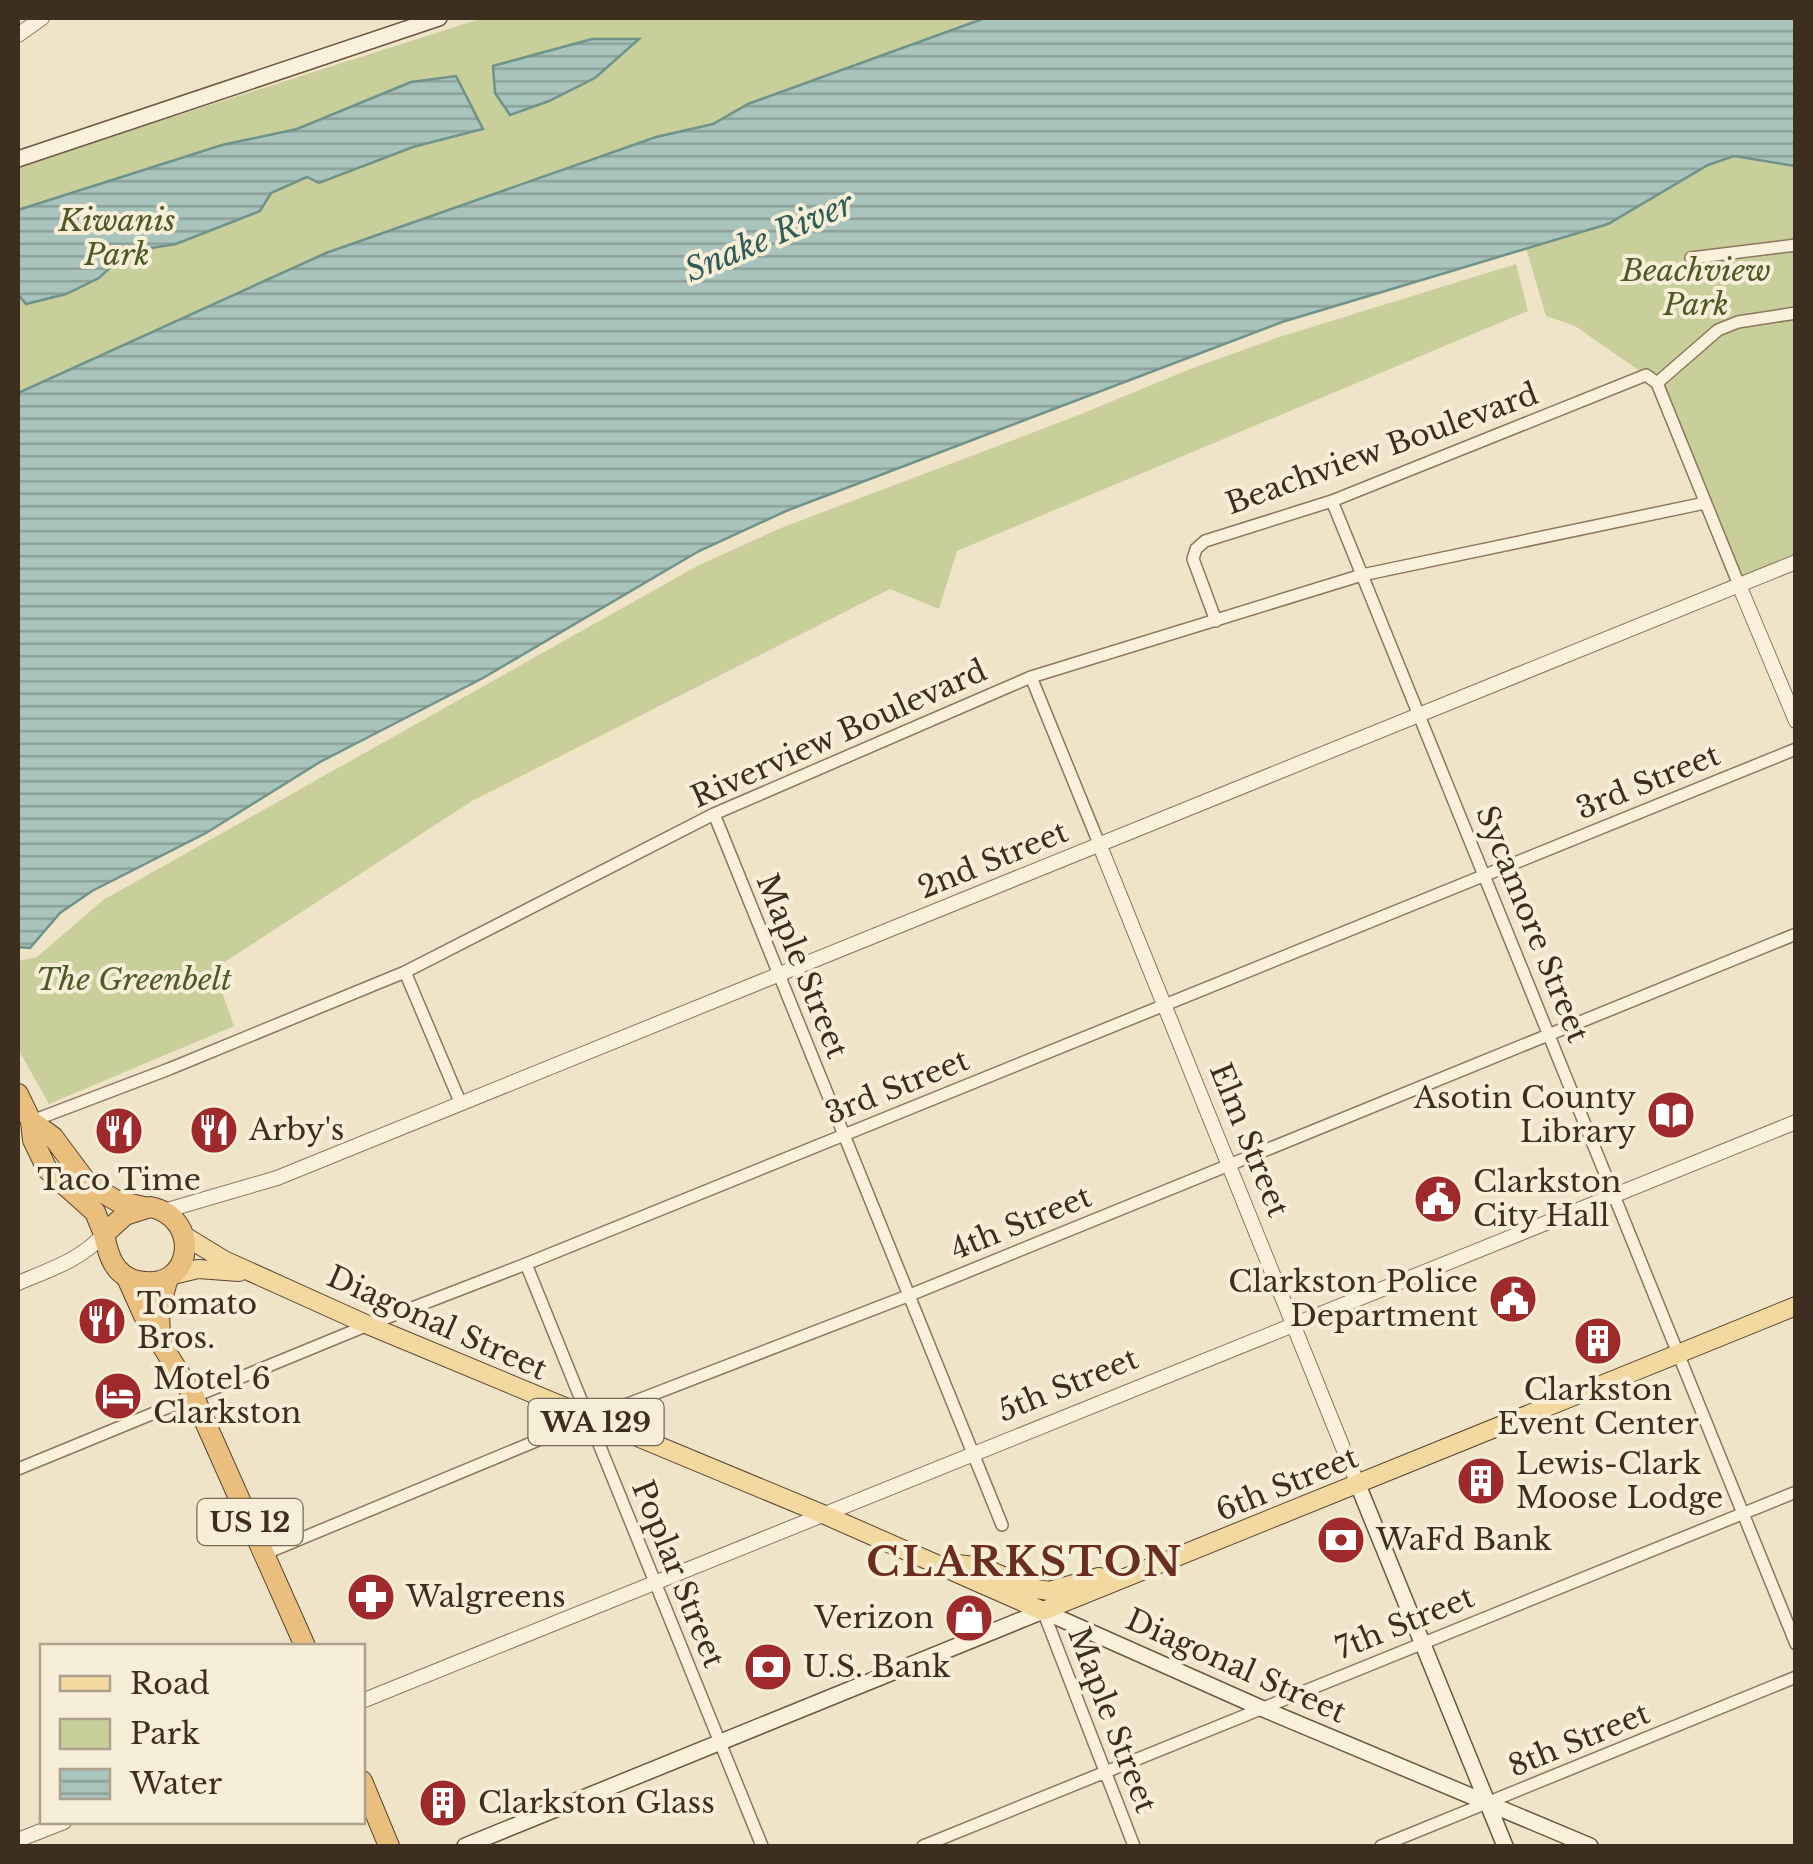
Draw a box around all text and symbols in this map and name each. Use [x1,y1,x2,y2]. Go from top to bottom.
water label: Snake River [679,183,861,290]
park label: Kiwanis Park [57,202,176,273]
park label: Beachview Park [1620,252,1771,323]
street label: Beachview Boulevard [1221,375,1543,522]
street label: Riverview Boulevard [685,652,992,815]
street label: 3rd Street [1571,736,1726,827]
street label: Sycamore Street [1468,800,1597,1048]
street label: 2nd Street [913,812,1074,906]
street label: Maple Street [749,868,856,1064]
park label: The Greenbelt [36,961,232,998]
street label: 3rd Street [820,1041,975,1132]
street label: Elm Street [1202,1058,1297,1223]
place label: Asotin County Library [1413,1079,1636,1150]
library icon: Asotin County Library [1645,1089,1697,1141]
restaurant icon: Arby's [188,1104,240,1156]
restaurant icon: Taco Time [93,1105,145,1157]
place label: Arby's [248,1111,344,1148]
place label: Taco Time [37,1161,201,1198]
place label: Clarkston City Hall [1473,1163,1621,1234]
public building icon: Clarkston City Hall [1412,1173,1464,1225]
street label: 4th Street [945,1177,1097,1267]
street label: Diagonal Street [322,1258,553,1388]
place label: Clarkston Police Department [1228,1263,1479,1334]
public building icon: Clarkston Police Department [1487,1273,1539,1325]
place label: Tomato Bros. [137,1285,257,1356]
restaurant icon: Tomato Bros. [76,1295,128,1347]
building icon: Clarkston Event Center [1572,1315,1624,1367]
street label: 5th Street [992,1339,1144,1429]
place label: Motel 6 Clarkston [153,1360,301,1431]
hotel icon: Motel 6 Clarkston [92,1370,144,1422]
place label: Clarkston Event Center [1497,1371,1699,1442]
road number: WA 129 [528,1399,664,1445]
street label: 6th Street [1210,1438,1364,1529]
place label: Lewis-Clark Moose Lodge [1516,1445,1723,1516]
building icon: Lewis-Clark Moose Lodge [1455,1455,1507,1507]
street label: Poplar Street [624,1475,733,1673]
road number: US 12 [198,1499,302,1545]
bank icon: WaFd Bank [1315,1514,1367,1566]
place label: WaFd Bank [1375,1521,1552,1558]
district label: CLARKSTON [866,1537,1184,1587]
pharmacy icon: Walgreens [345,1571,397,1623]
place label: Walgreens [405,1578,566,1615]
street label: 7th Street [1330,1578,1480,1667]
shop icon: Verizon [943,1592,995,1644]
place label: Verizon [813,1599,934,1636]
street label: Diagonal Street [1121,1601,1352,1731]
street label: Maple Street [1060,1622,1165,1818]
bank icon: U.S. Bank [742,1641,794,1693]
legend [40,1644,365,1824]
place label: U.S. Bank [803,1648,951,1685]
text: Road [130,1665,210,1702]
street label: 8th Street [1503,1694,1655,1785]
text: Park [130,1715,200,1752]
text: Water [129,1765,223,1802]
building icon: Clarkston Glass [417,1777,469,1829]
place label: Clarkston Glass [478,1784,715,1821]

